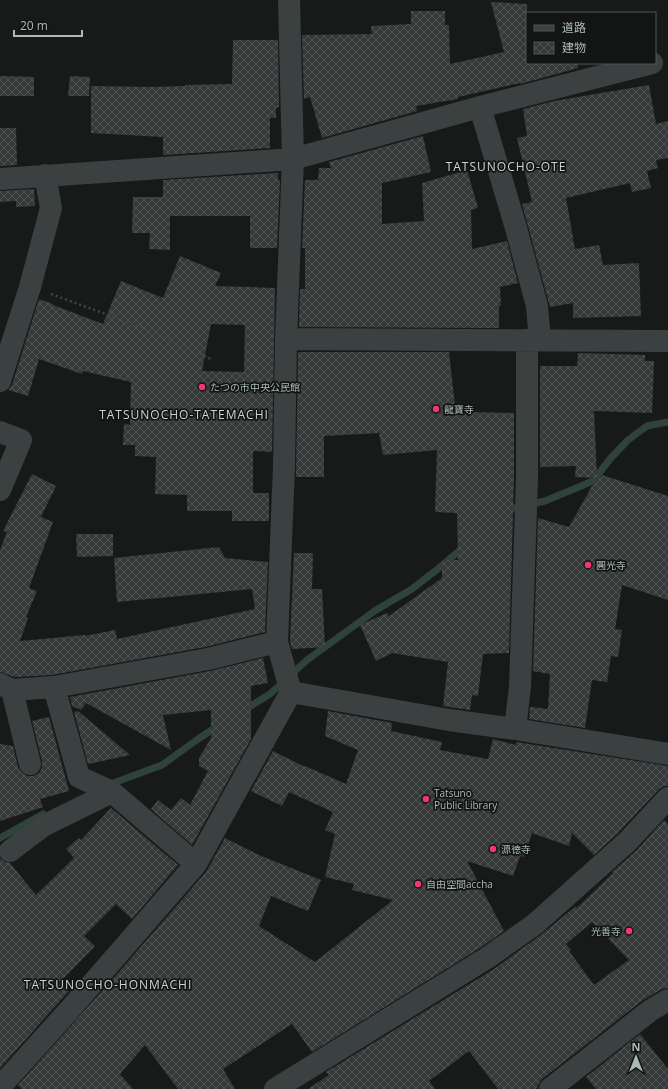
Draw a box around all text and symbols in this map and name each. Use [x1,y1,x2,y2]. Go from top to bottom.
scale bar [14,12,82,38]
legend [526,12,656,64]
text: 20 m [20,17,48,34]
text: 道路 [562,19,586,36]
text: 建物 [562,39,586,56]
district label: TATSUNOCHO-OTE [446,158,566,175]
place label: たつの市中央公民館 [210,380,300,394]
marker: たつの市中央公民館 [197,382,207,392]
place label: 龍寶寺 [444,402,474,416]
marker: 龍寶寺 [431,404,441,414]
district label: TATSUNOCHO-TATEMACHI [99,406,269,423]
place label: 圓光寺 [596,558,626,572]
marker: 圓光寺 [583,560,593,570]
place label: Tatsuno Public Library [434,786,498,812]
marker: Tatsuno Public Library [421,794,431,804]
place label: 源徳寺 [501,842,531,856]
marker: 源徳寺 [488,844,498,854]
place label: 自由空間accha [426,877,493,891]
marker: 自由空間accha [413,879,423,889]
place label: 光善寺 [591,924,621,938]
marker: 光善寺 [624,926,634,936]
district label: TATSUNOCHO-HONMACHI [24,976,192,993]
north arrow [616,1037,656,1077]
text: N [632,1039,640,1054]

